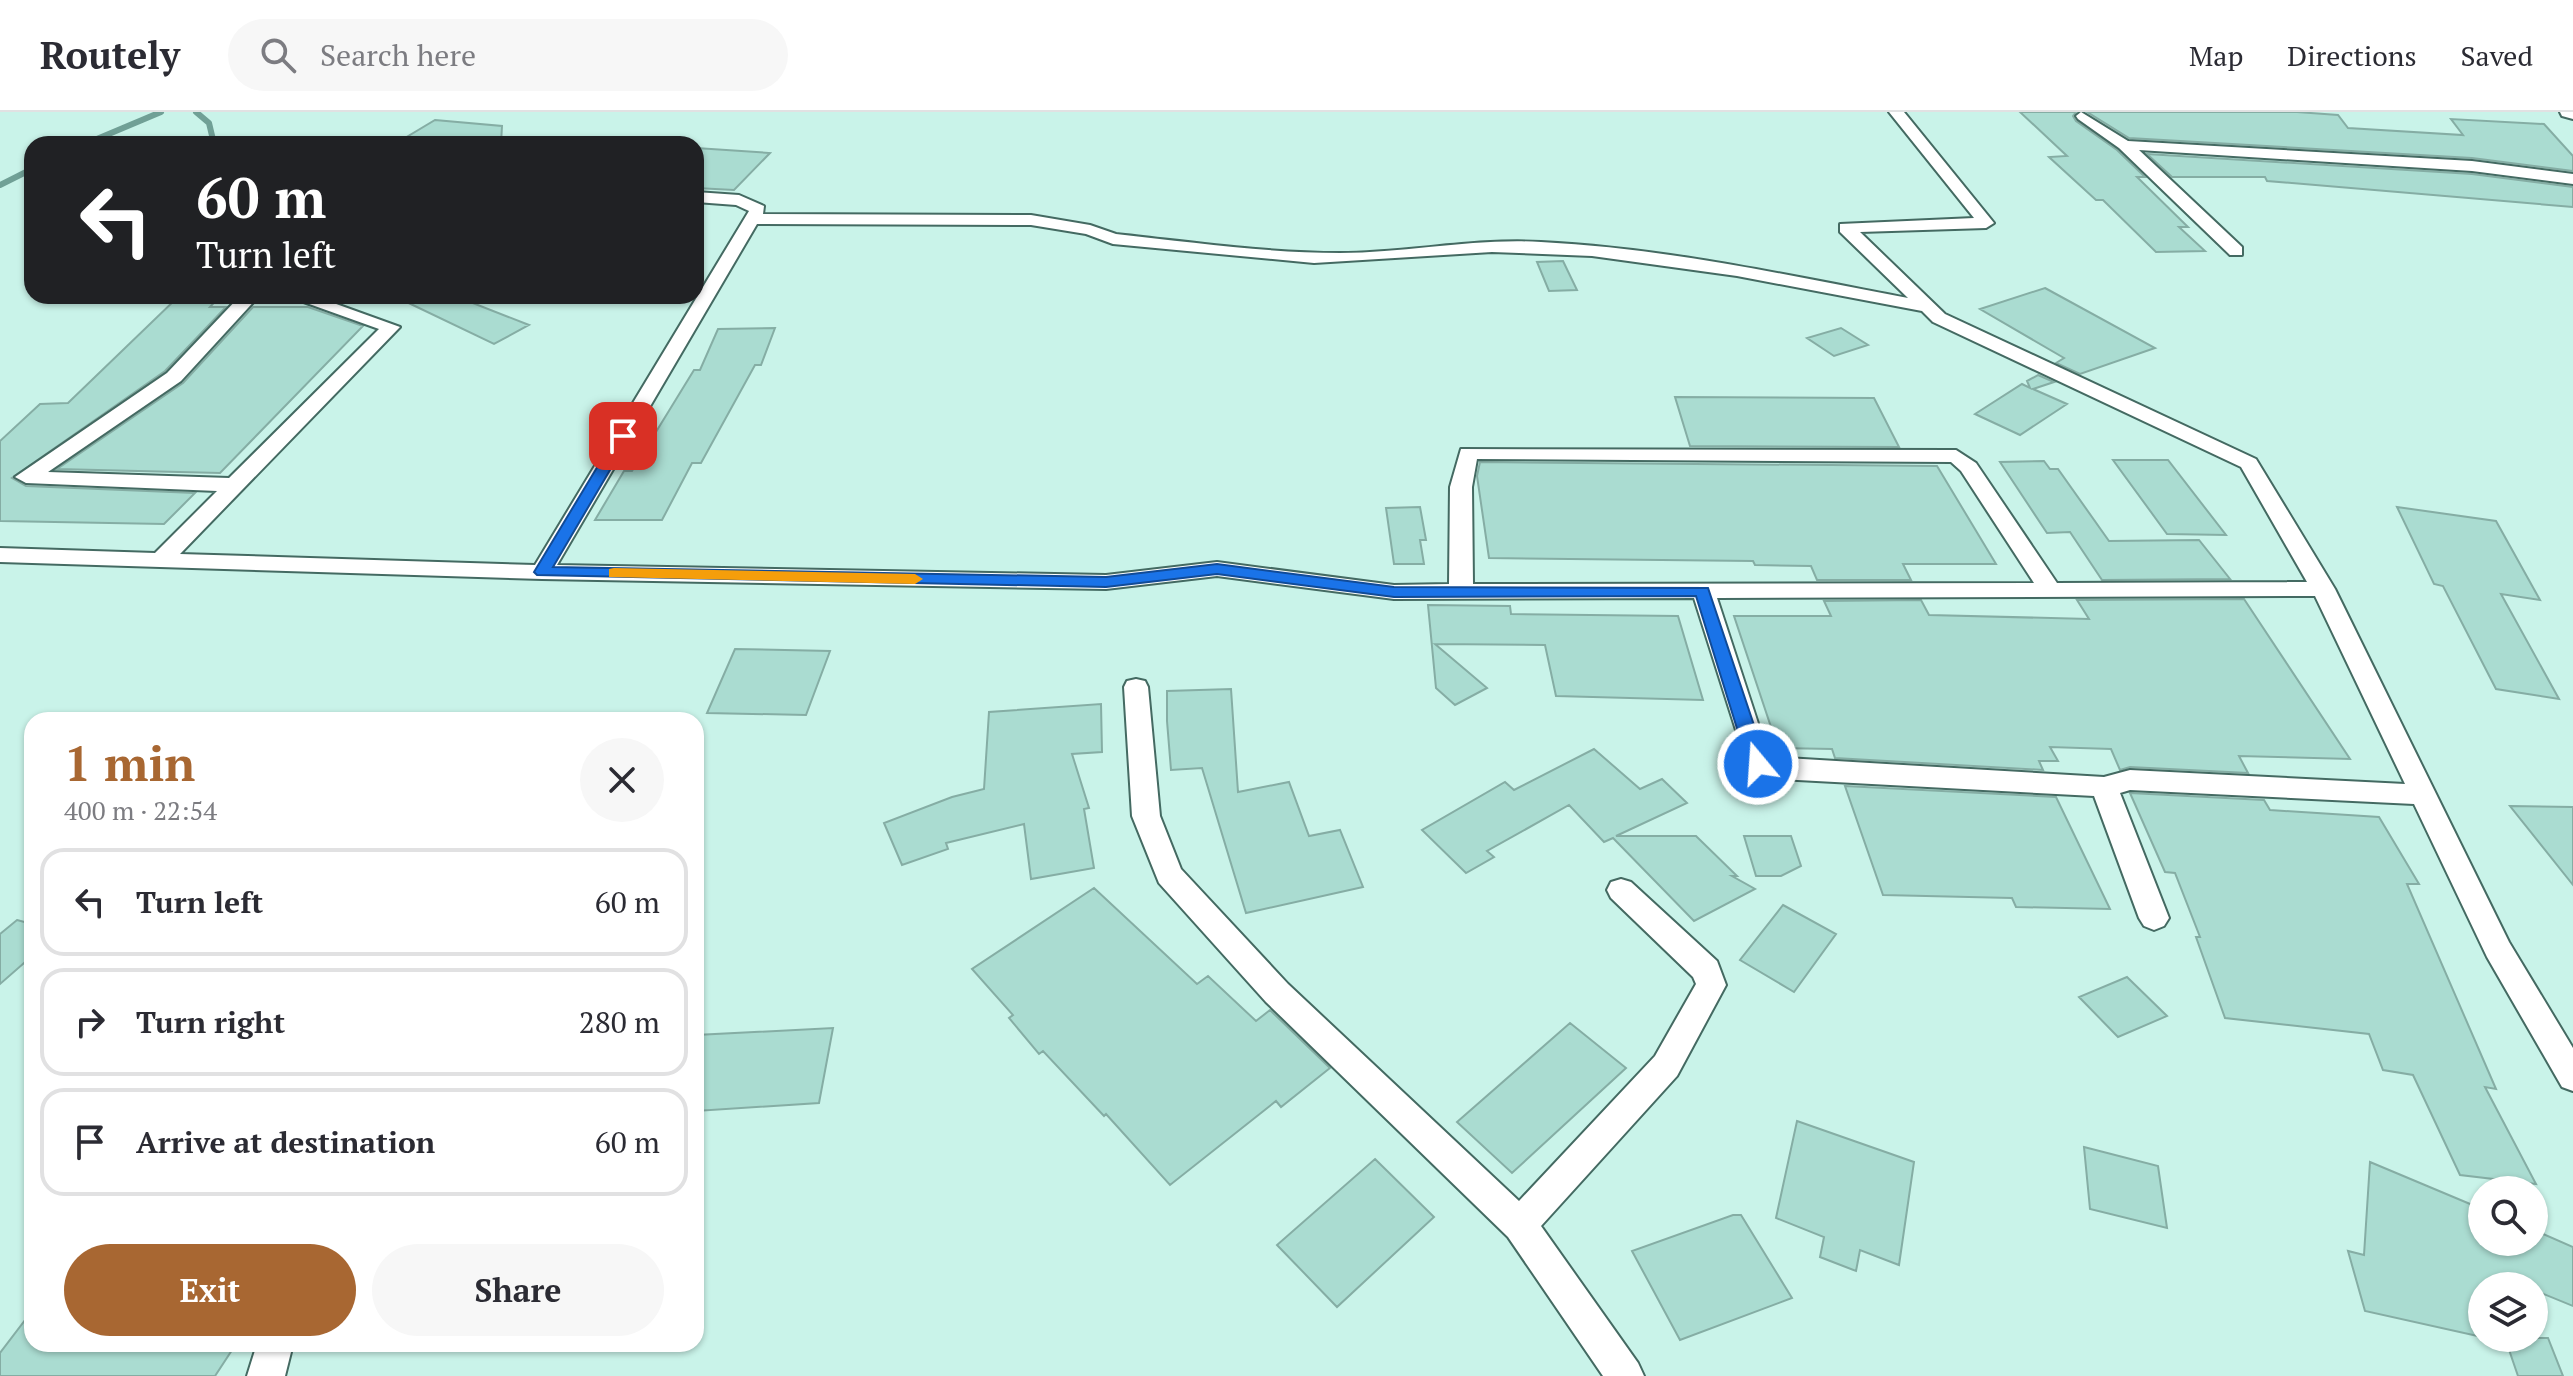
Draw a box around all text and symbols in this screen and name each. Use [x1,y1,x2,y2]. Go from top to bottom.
search box [228,19,788,91]
text: Routely [40,30,180,80]
icon: search [256,33,300,77]
text: Search here [320,35,476,75]
text: Map [2189,37,2243,74]
text: Directions [2287,37,2417,74]
text: Saved [2461,37,2533,74]
text: 60 m [196,160,326,234]
icon: left [64,168,168,272]
text: Turn left [196,231,336,278]
pin [589,402,657,470]
icon: arrive [601,414,645,458]
position arrow [1716,722,1800,806]
text: 1 min [64,731,195,795]
button: close [580,738,664,822]
text: 400 m · 22:54 [64,793,217,827]
icon: left [68,880,112,924]
text: Turn left [136,882,263,922]
text: 60 m [595,882,660,922]
icon: right [68,1000,112,1044]
text: Turn right [136,1002,285,1042]
text: 280 m [579,1002,660,1042]
icon: arrive [68,1120,112,1164]
text: Arrive at destination [136,1122,435,1162]
text: 60 m [595,1122,660,1162]
map controls [2468,1176,2548,1352]
button: search [2468,1176,2548,1256]
button: Exit [64,1244,356,1336]
button: Share [372,1244,664,1336]
button: layers [2468,1272,2548,1352]

